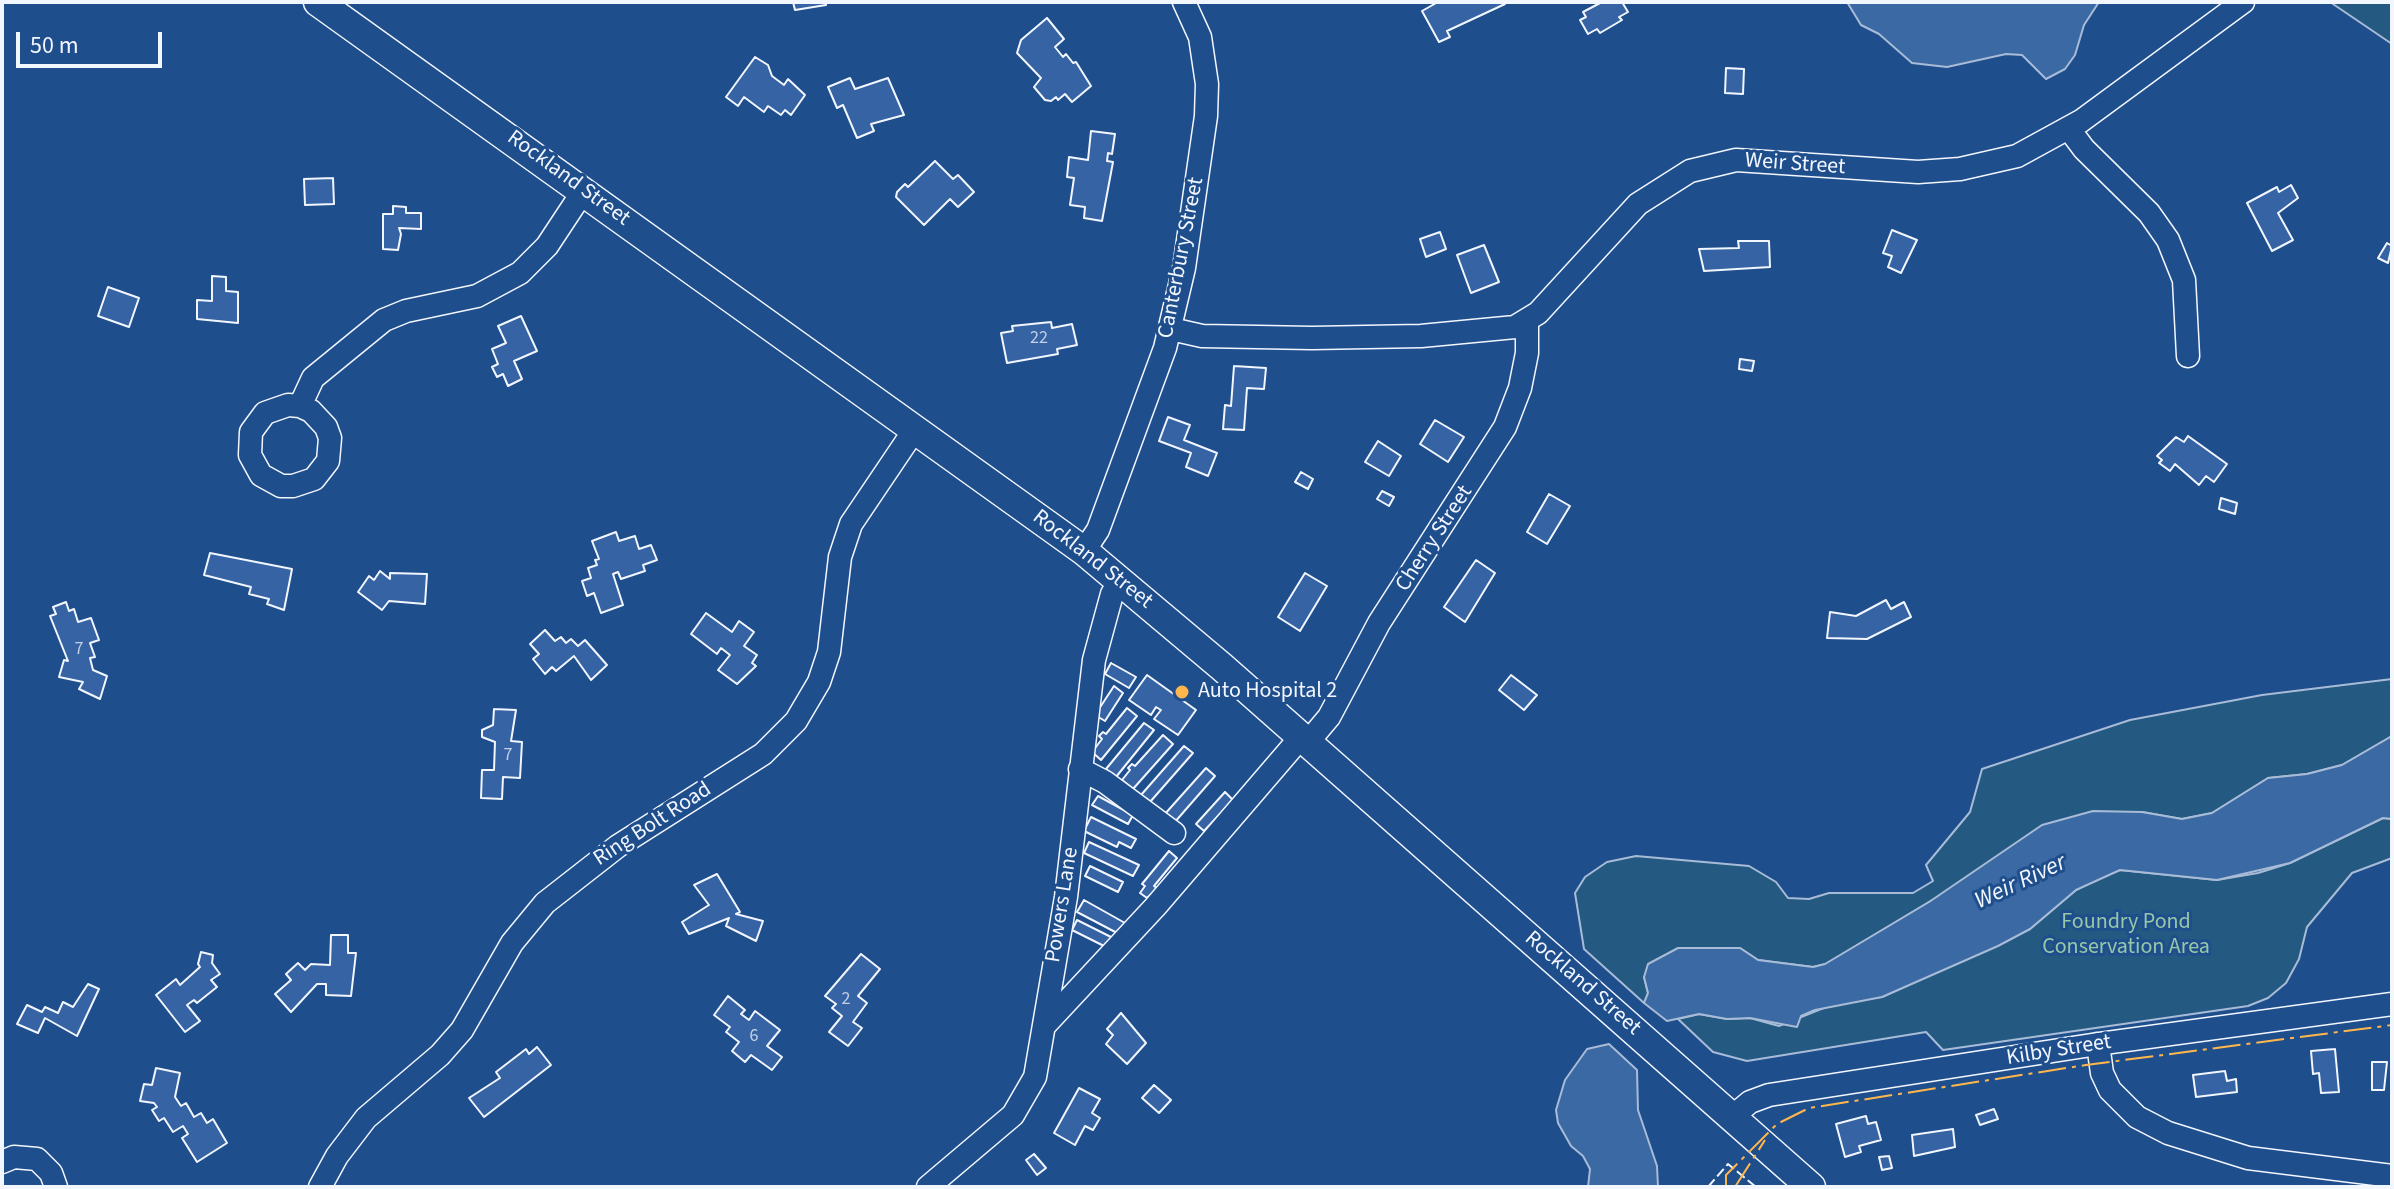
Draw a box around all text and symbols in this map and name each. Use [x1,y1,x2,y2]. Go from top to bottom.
scale bar [20,16,166,66]
text: 50 m [30,28,79,63]
street label: Rockland Street [501,126,635,232]
street label: Weir Street [1744,148,1846,182]
street label: Canterbury Street [1153,175,1211,341]
house number: 22 [1030,328,1048,350]
street label: Cherry Street [1391,481,1479,597]
street label: Rockland Street [1027,505,1157,615]
house number: 7 [75,639,83,661]
place label: Auto Hospital 2 [1198,679,1337,705]
marker: Auto Hospital 2 [1173,683,1191,701]
house number: 7 [504,745,512,767]
street label: Ring Bolt Road [589,777,717,873]
street label: Powers Lane [1041,845,1085,965]
water label: Weir River [1971,849,2071,917]
park label: Foundry Pond Conservation Area [2042,910,2210,962]
street label: Rockland Street [1518,926,1646,1042]
house number: 2 [842,989,850,1011]
house number: 6 [750,1026,758,1048]
street label: Kilby Street [2005,1030,2113,1072]

